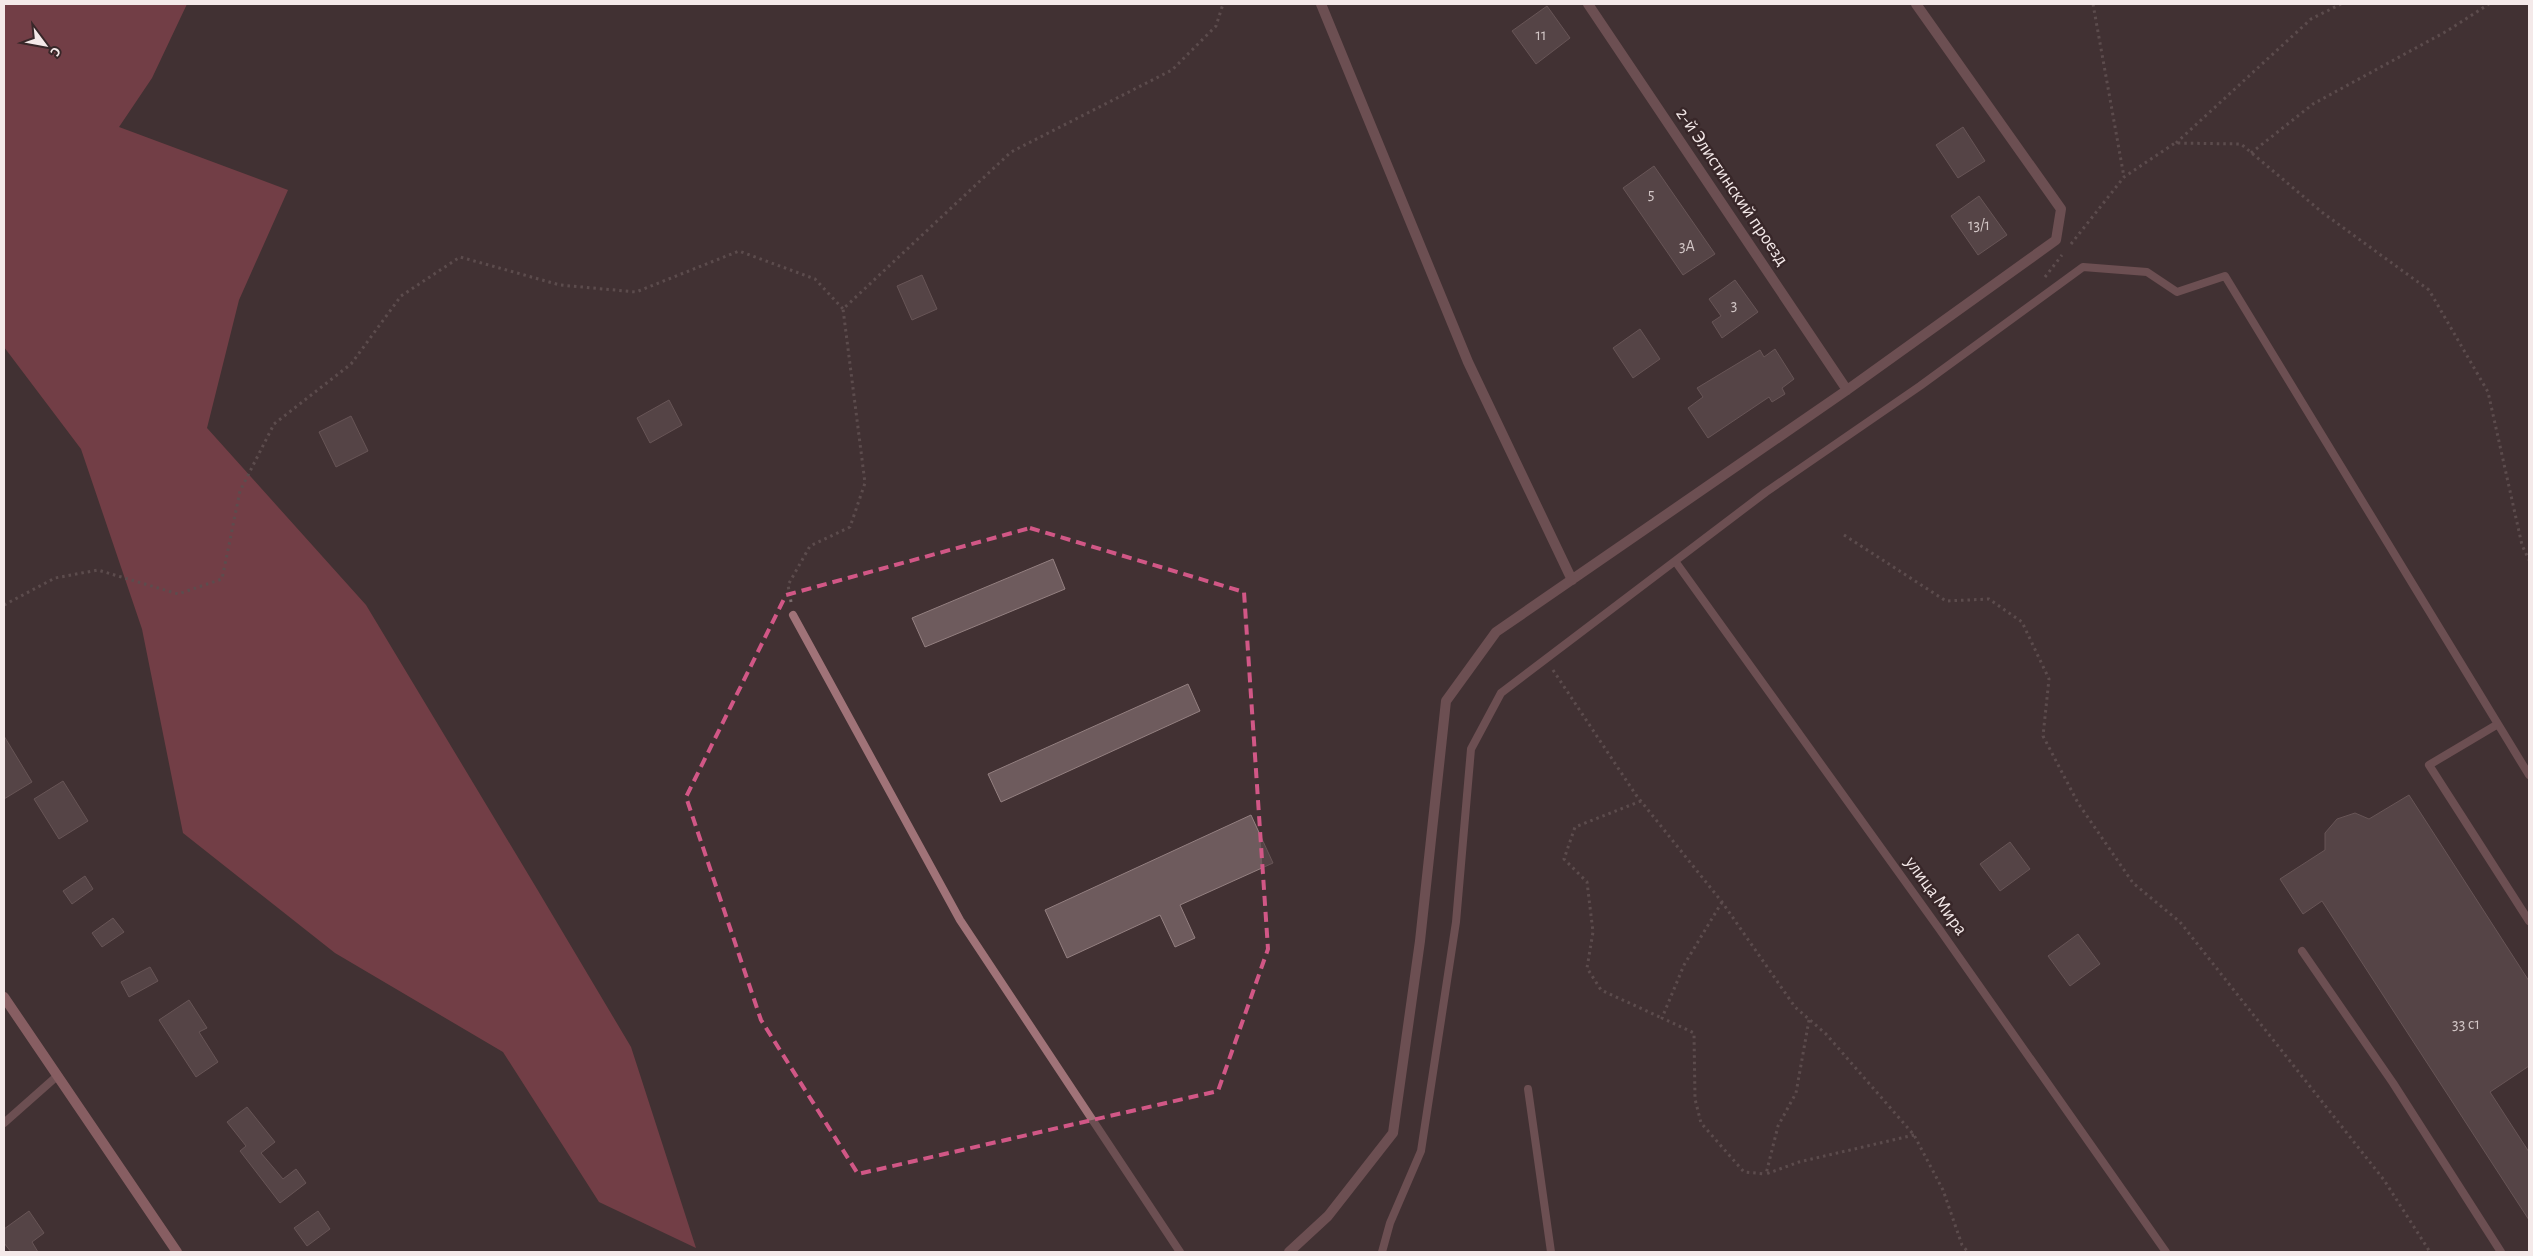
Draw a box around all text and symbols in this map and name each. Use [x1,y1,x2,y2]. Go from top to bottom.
north arrow [20,20,70,70]
house number: 11 [1535,27,1547,43]
text: С [47,44,63,59]
street label: 2-й Элистинский проезд [1672,105,1792,269]
house number: 5 [1648,186,1654,202]
house number: 13/1 [1968,217,1990,233]
house number: 3А [1679,238,1696,254]
house number: 3 [1731,297,1737,313]
street label: улица Мира [1901,852,1971,939]
house number: 33 с1 [2452,1016,2480,1032]

